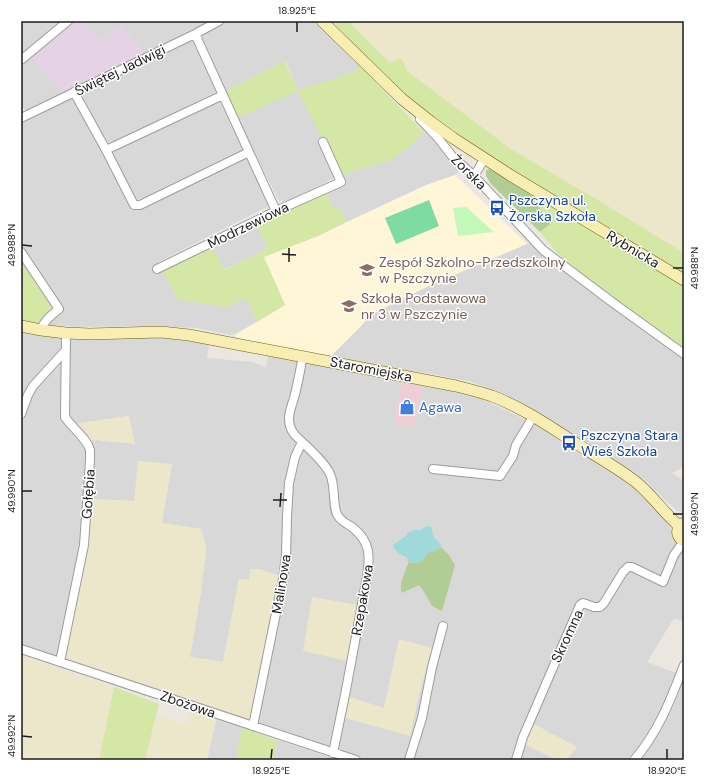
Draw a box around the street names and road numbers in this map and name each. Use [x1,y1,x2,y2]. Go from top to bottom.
street label: Świętej Jadwigi [72,40,168,100]
street label: Żorska [448,151,490,193]
street label: Modrzewiowa [204,198,292,252]
street label: Rybnicka [603,226,663,272]
street label: Staromiejska [328,352,414,386]
street label: Gołębia [77,468,99,520]
street label: Malinowa [267,553,295,615]
street label: Rzepakowa [347,563,377,637]
street label: Skromna [547,607,587,665]
street label: Zbożowa [158,686,218,722]

